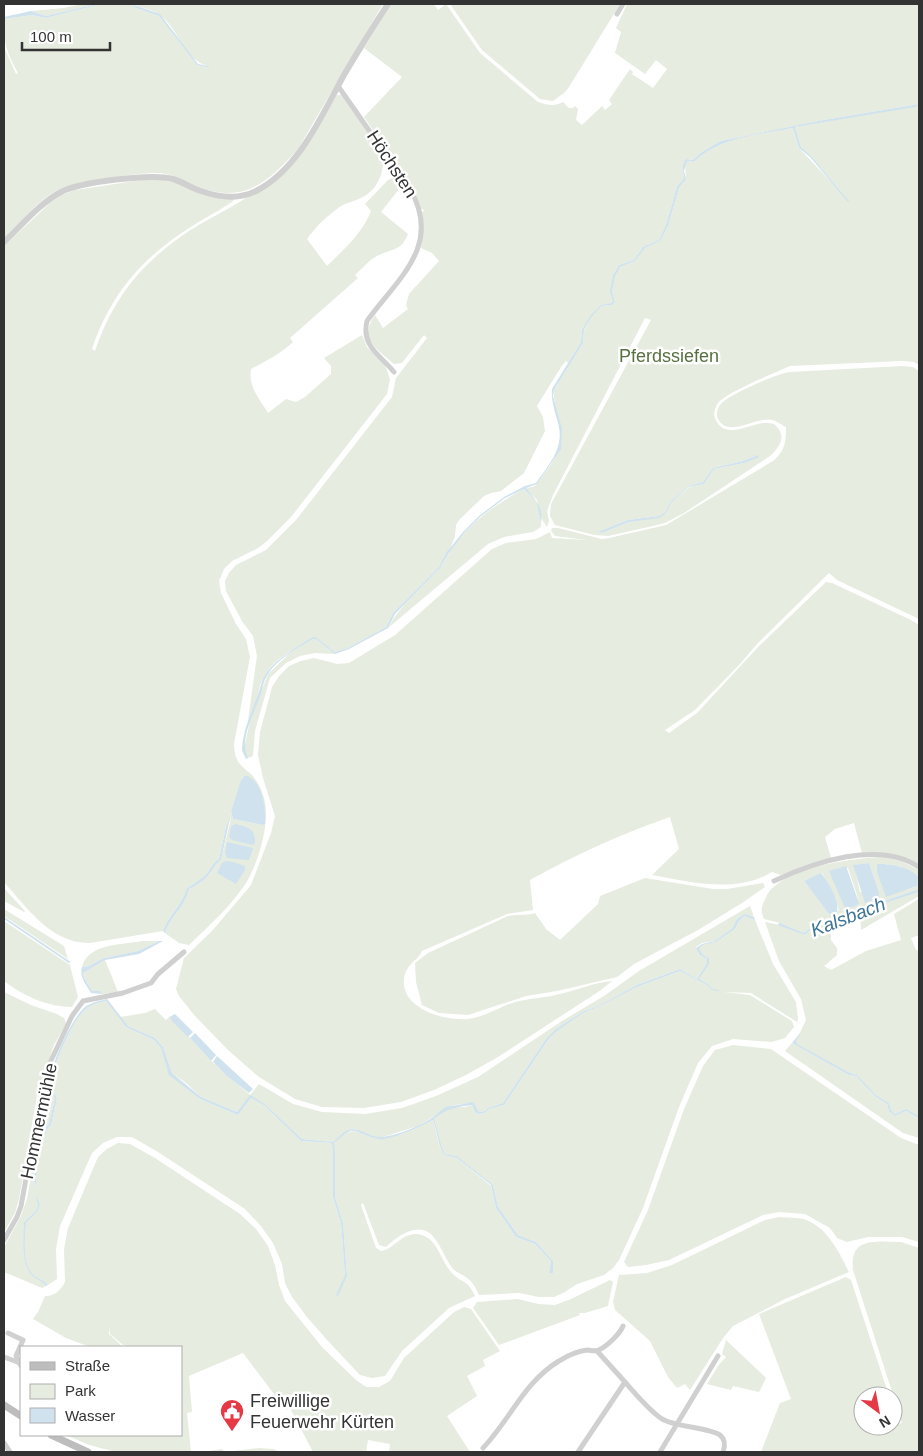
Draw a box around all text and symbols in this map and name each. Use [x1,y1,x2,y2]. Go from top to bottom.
scale bar [22,20,110,52]
text: 100 m [30,28,72,45]
street label: Höchsten [363,127,421,201]
park label: Pferdssiefen [619,346,719,366]
water label: Kalsbach [808,893,888,941]
street label: Hommermühle [17,1061,61,1181]
legend [20,1346,182,1436]
text: Straße [65,1357,110,1374]
text: Park [65,1382,96,1399]
north arrow [853,1386,903,1436]
place label: Freiwillige Feuerwehr Kürten [250,1391,394,1432]
public building icon: Freiwillige Feuerwehr Kürten [219,1398,245,1432]
text: Wasser [65,1407,115,1424]
text: N [876,1413,893,1431]

